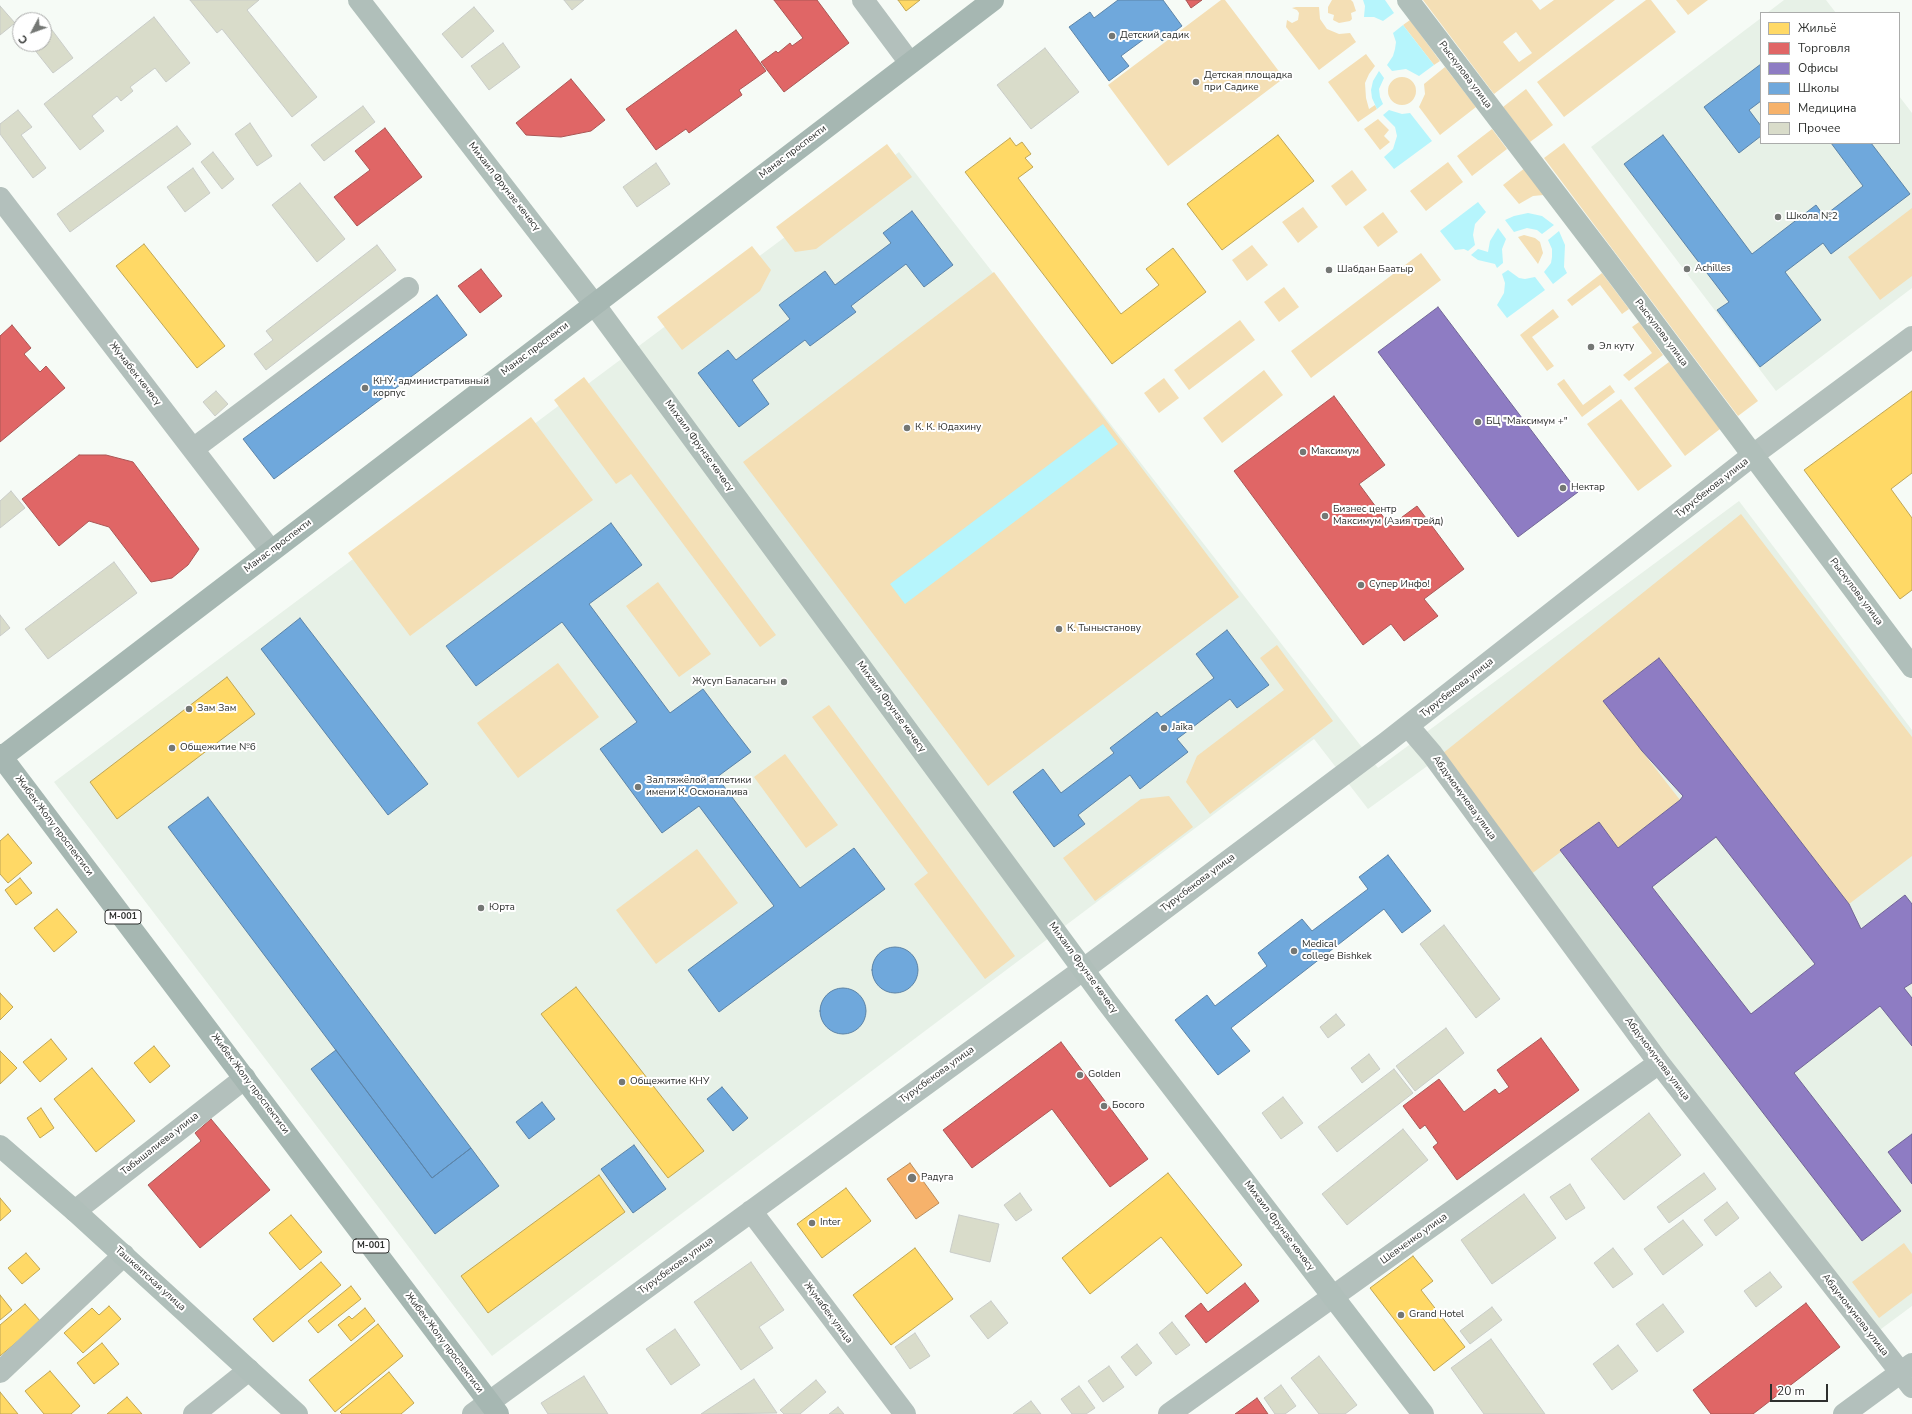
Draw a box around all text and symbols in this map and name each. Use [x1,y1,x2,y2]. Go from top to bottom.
north arrow [12,12,52,52]
legend [1760,12,1900,144]
text: Жильё [1798,20,1836,36]
place label: Детский садик [1120,30,1189,42]
marker: Детский садик [1107,31,1117,41]
text: С [15,32,31,47]
street label: Рыскулова улица [1436,39,1494,111]
text: Торговля [1798,40,1850,56]
text: Офисы [1798,60,1838,76]
place label: Детская площадка при Садике [1204,70,1292,94]
marker: Детская площадка при Садике [1191,77,1201,87]
text: Школы [1798,80,1839,96]
text: Медицина [1798,100,1857,116]
text: Прочее [1798,120,1841,136]
street label: Манас проспекти [757,123,829,181]
street label: Михаил Фрунзе көчөсү [466,140,542,234]
place label: Школа №2 [1786,211,1838,223]
marker: Школа №2 [1773,212,1783,222]
place label: Achilles [1695,263,1731,275]
place label: Шабдан Баатыр [1337,264,1413,276]
marker: Achilles [1682,264,1692,274]
marker: Шабдан Баатыр [1324,265,1334,275]
street label: Рыскулова улица [1632,297,1690,369]
street label: Манас проспекти [499,320,571,378]
street label: Жумабек көчөсү [106,340,164,408]
place label: Эл куту [1599,341,1634,353]
marker: Эл куту [1586,342,1596,352]
place label: КНУ, административный корпус [373,376,489,400]
marker: КНУ, административный корпус [360,383,370,393]
street label: Михаил Фрунзе көчөсү [662,398,736,494]
place label: БЦ "Максимум +" [1486,416,1568,428]
marker: БЦ "Максимум +" [1473,417,1483,427]
place label: К. К. Юдахину [915,422,981,434]
marker: К. К. Юдахину [902,423,912,433]
place label: Максимум [1311,446,1359,458]
marker: Максимум [1298,447,1308,457]
street label: Турусбекова улица [1673,456,1751,520]
place label: Нектар [1571,482,1605,494]
marker: Нектар [1558,483,1568,493]
place label: Бизнес центр Максимум (Азия трейд) [1333,504,1444,528]
marker: Бизнес центр Максимум (Азия трейд) [1320,511,1330,521]
street label: Манас проспекти [242,517,314,575]
street label: Рыскулова улица [1827,556,1885,628]
place label: Супер Инфо! [1369,579,1430,591]
marker: Супер Инфо! [1356,580,1366,590]
place label: К. Тыныстанову [1067,623,1141,635]
marker: К. Тыныстанову [1054,624,1064,634]
street label: Турусбекова улица [1418,656,1496,720]
street label: Михаил Фрунзе көчөсү [854,659,928,755]
place label: Жусуп Баласагын [692,676,776,688]
marker: Жусуп Баласагын [779,677,789,687]
place label: Зам Зам [197,703,236,715]
marker: Зам Зам [184,704,194,714]
place label: Jaika [1172,722,1193,734]
marker: Jaika [1159,723,1169,733]
place label: Общежитие №6 [180,742,256,754]
marker: Общежитие №6 [167,743,177,753]
street label: Абдумомунова улица [1430,754,1498,842]
street label: Жибек Жолу проспектиси [12,773,96,879]
place label: Зал тяжёлой атлетики имени К. Осмоналива [646,775,751,798]
marker: Зал тяжёлой атлетики имени К. Осмоналива [633,782,643,792]
street label: Турусбекова улица [1159,851,1237,915]
place label: Юрта [489,902,515,914]
marker: Юрта [476,903,486,913]
road number: М-001 [105,910,141,924]
street label: Михаил Фрунзе көчөсү [1046,920,1120,1016]
place label: Medical college Bishkek [1302,939,1372,962]
marker: Medical college Bishkek [1289,946,1299,956]
street label: Абдумомунова улица [1622,1015,1692,1103]
street label: Жибек Жолу проспектиси [208,1031,292,1137]
street label: Турусбекова улица [897,1044,977,1106]
place label: Golden [1088,1069,1121,1081]
marker: Golden [1075,1070,1085,1080]
place label: Общежитие КНУ [630,1076,709,1088]
marker: Общежитие КНУ [617,1077,627,1087]
place label: Босого [1112,1100,1145,1112]
marker: Босого [1099,1101,1109,1111]
street label: Табышалиева улица [119,1110,201,1178]
marker: Радуга [906,1172,918,1184]
place label: Радуга [921,1172,954,1184]
street label: Михаил Фрунзе көчөсү [1241,1179,1317,1273]
street label: Шевченко улица [1378,1211,1450,1267]
place label: Inter [820,1217,841,1229]
marker: Inter [807,1218,817,1228]
street label: Турусбекова улица [636,1235,716,1297]
road number: М-001 [353,1239,389,1253]
street label: Ташкентская улица [112,1244,188,1314]
street label: Абдумомунова улица [1819,1272,1891,1358]
street label: Жумабек улица [801,1280,855,1346]
street label: Жибек Жолу проспектиси [402,1290,486,1396]
place label: Grand Hotel [1409,1309,1464,1321]
marker: Grand Hotel [1396,1310,1406,1320]
scale bar [1772,1376,1830,1402]
text: 20 m [1777,1383,1805,1399]

